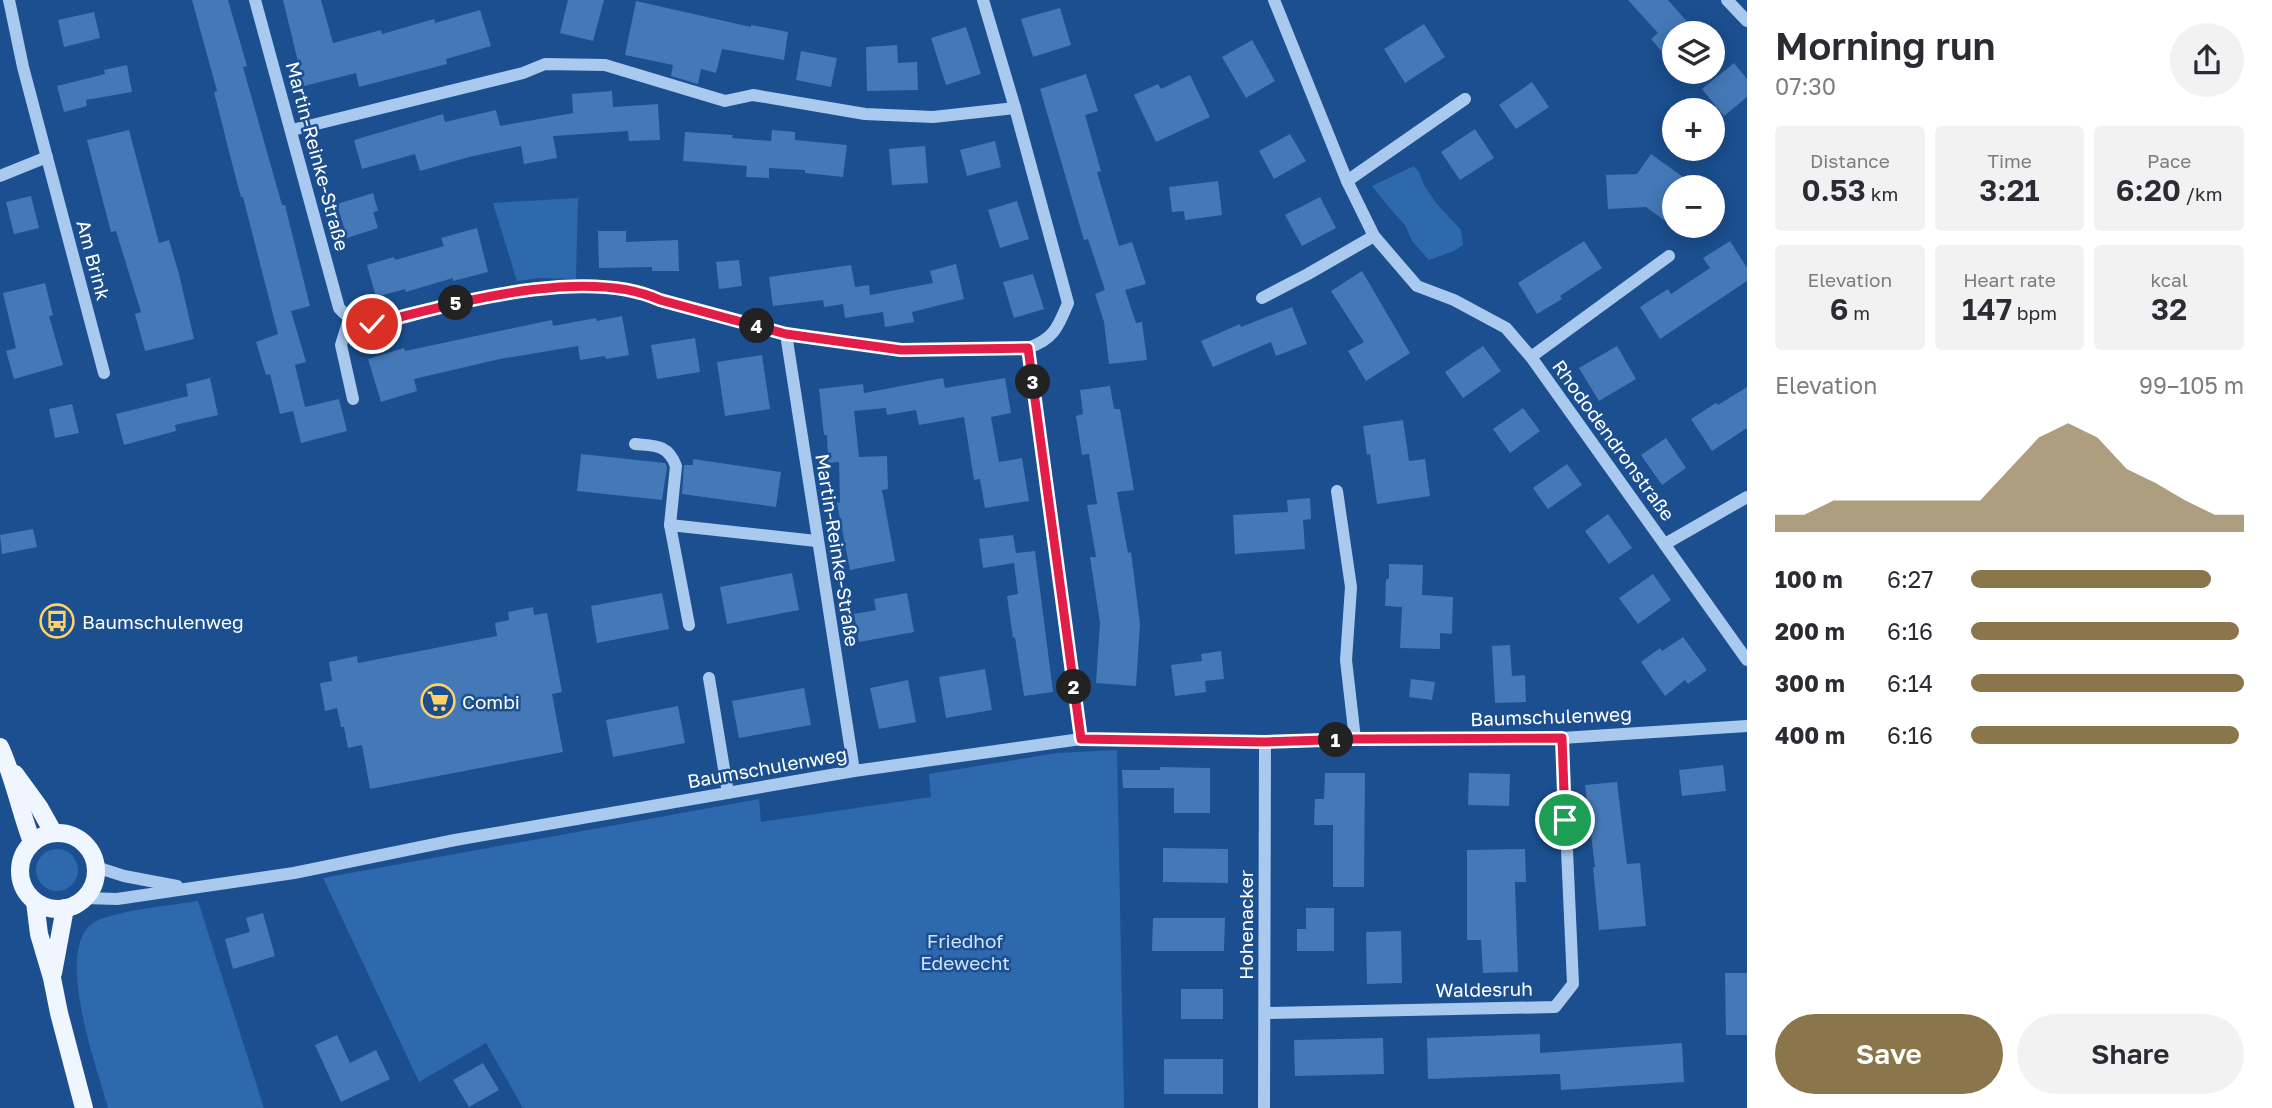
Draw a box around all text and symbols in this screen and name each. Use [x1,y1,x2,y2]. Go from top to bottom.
map controls [1662,21,1725,238]
button: layers [1662,21,1725,84]
text: Morning run [1775,23,1996,68]
button: share [2170,23,2244,97]
street label: Martin-Reinke-Straße [282,59,354,253]
text: 07:30 [1775,72,1836,100]
button: + [1662,98,1725,161]
text: Distance [1810,149,1890,172]
text: Time [1987,149,2032,172]
text: Pace [2147,149,2191,172]
text: 0.53 [1801,172,1866,208]
text: 3:21 [1979,172,2040,208]
text: 6:20 [2116,172,2181,208]
button: − [1662,175,1725,238]
text: km [1866,182,1898,205]
text: /km [2181,182,2222,205]
street label: Am Brink [72,217,116,303]
text: Elevation [1808,268,1892,291]
text: Heart rate [1963,268,2056,291]
text: kcal [2150,268,2188,291]
pin: 5 [438,286,474,320]
text: 5 [450,291,461,314]
text: 6 [1830,291,1848,327]
text: 147 [1962,291,2012,327]
text: 32 [2151,291,2187,327]
pin [342,294,402,354]
text: m [1848,301,1870,324]
text: bpm [2012,301,2057,324]
icon: check [353,305,391,343]
pin: 4 [740,308,774,344]
text: 4 [751,314,762,337]
street label: Rhododendronstraße [1548,355,1680,525]
pin: 3 [1016,364,1050,400]
text: 3 [1027,370,1038,393]
text: Elevation [1775,371,1877,399]
text: 99–105 m [2139,371,2244,399]
street label: Martin-Reinke-Straße [811,452,865,648]
text: 100 m [1775,565,1843,593]
text: 6:27 [1887,565,1933,593]
bus stop icon: Baumschulenweg [38,602,76,640]
place label: Baumschulenweg [82,610,244,633]
text: 200 m [1775,617,1845,645]
text: 6:16 [1887,617,1933,645]
text: 300 m [1775,669,1845,697]
text: 6:14 [1887,669,1933,697]
pin: 2 [1056,670,1092,704]
text: 2 [1068,675,1079,698]
supermarket icon: Combi [419,682,457,720]
place label: Combi [462,690,520,713]
street label: Baumschulenweg [1470,702,1632,730]
text: 400 m [1775,721,1845,749]
text: 6:16 [1887,721,1933,749]
pin: 1 [1318,722,1354,758]
text: 1 [1331,728,1340,751]
street label: Baumschulenweg [685,742,849,792]
pin [1535,790,1595,850]
icon: arrive [1546,801,1584,839]
street label: Hohenacker [1234,869,1257,980]
park label: Friedhof Edewecht [920,929,1010,974]
street label: Waldesruh [1435,977,1533,1001]
button: Save [1775,1014,2003,1094]
button: Share [2017,1014,2244,1094]

